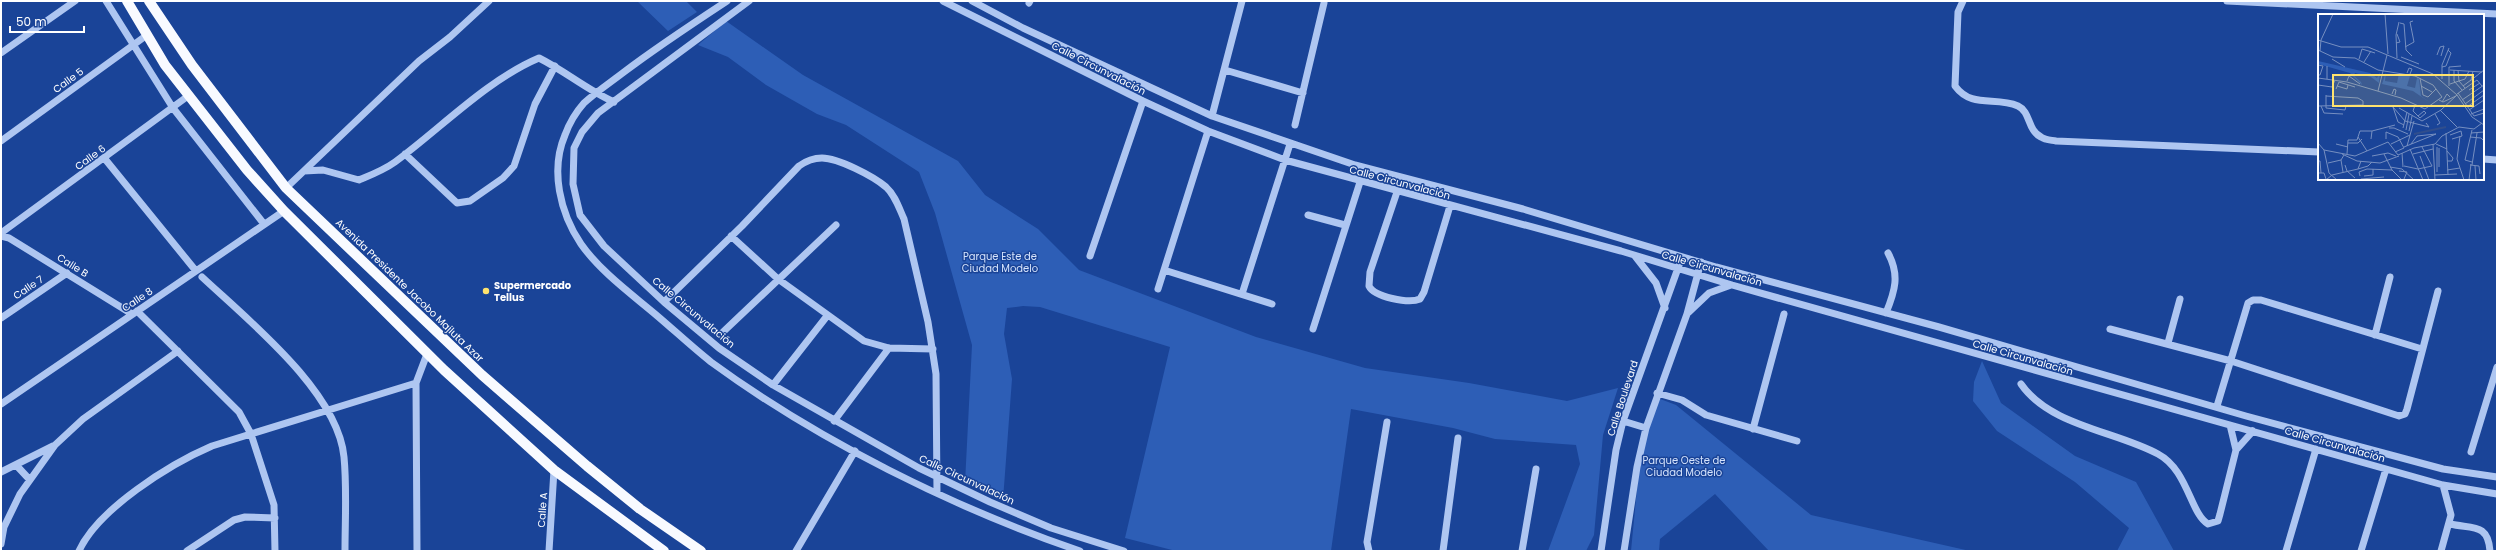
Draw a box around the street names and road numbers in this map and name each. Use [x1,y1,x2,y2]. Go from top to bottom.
street label: Calle Circunvalación [1049,38,1149,99]
street label: Calle 5 [50,64,87,97]
street label: Calle 6 [72,141,109,174]
street label: Calle Circunvalación [1348,162,1452,203]
street label: Avenida Presidente Jacobo Majluta Azar [332,215,487,366]
street label: Calle Circunvalación [1660,247,1764,290]
street label: Calle B [54,250,91,281]
street label: Calle 7 [10,271,47,303]
street label: Calle Circunvalación [649,273,738,352]
street label: Calle 8 [119,284,156,315]
street label: Calle Circunvalación [1971,336,2075,379]
street label: Calle Boulevard [1603,358,1642,438]
street label: Calle Circunvalación [2283,423,2387,466]
street label: Calle Circunvalación [916,451,1017,508]
street label: Calle A [534,492,551,528]

